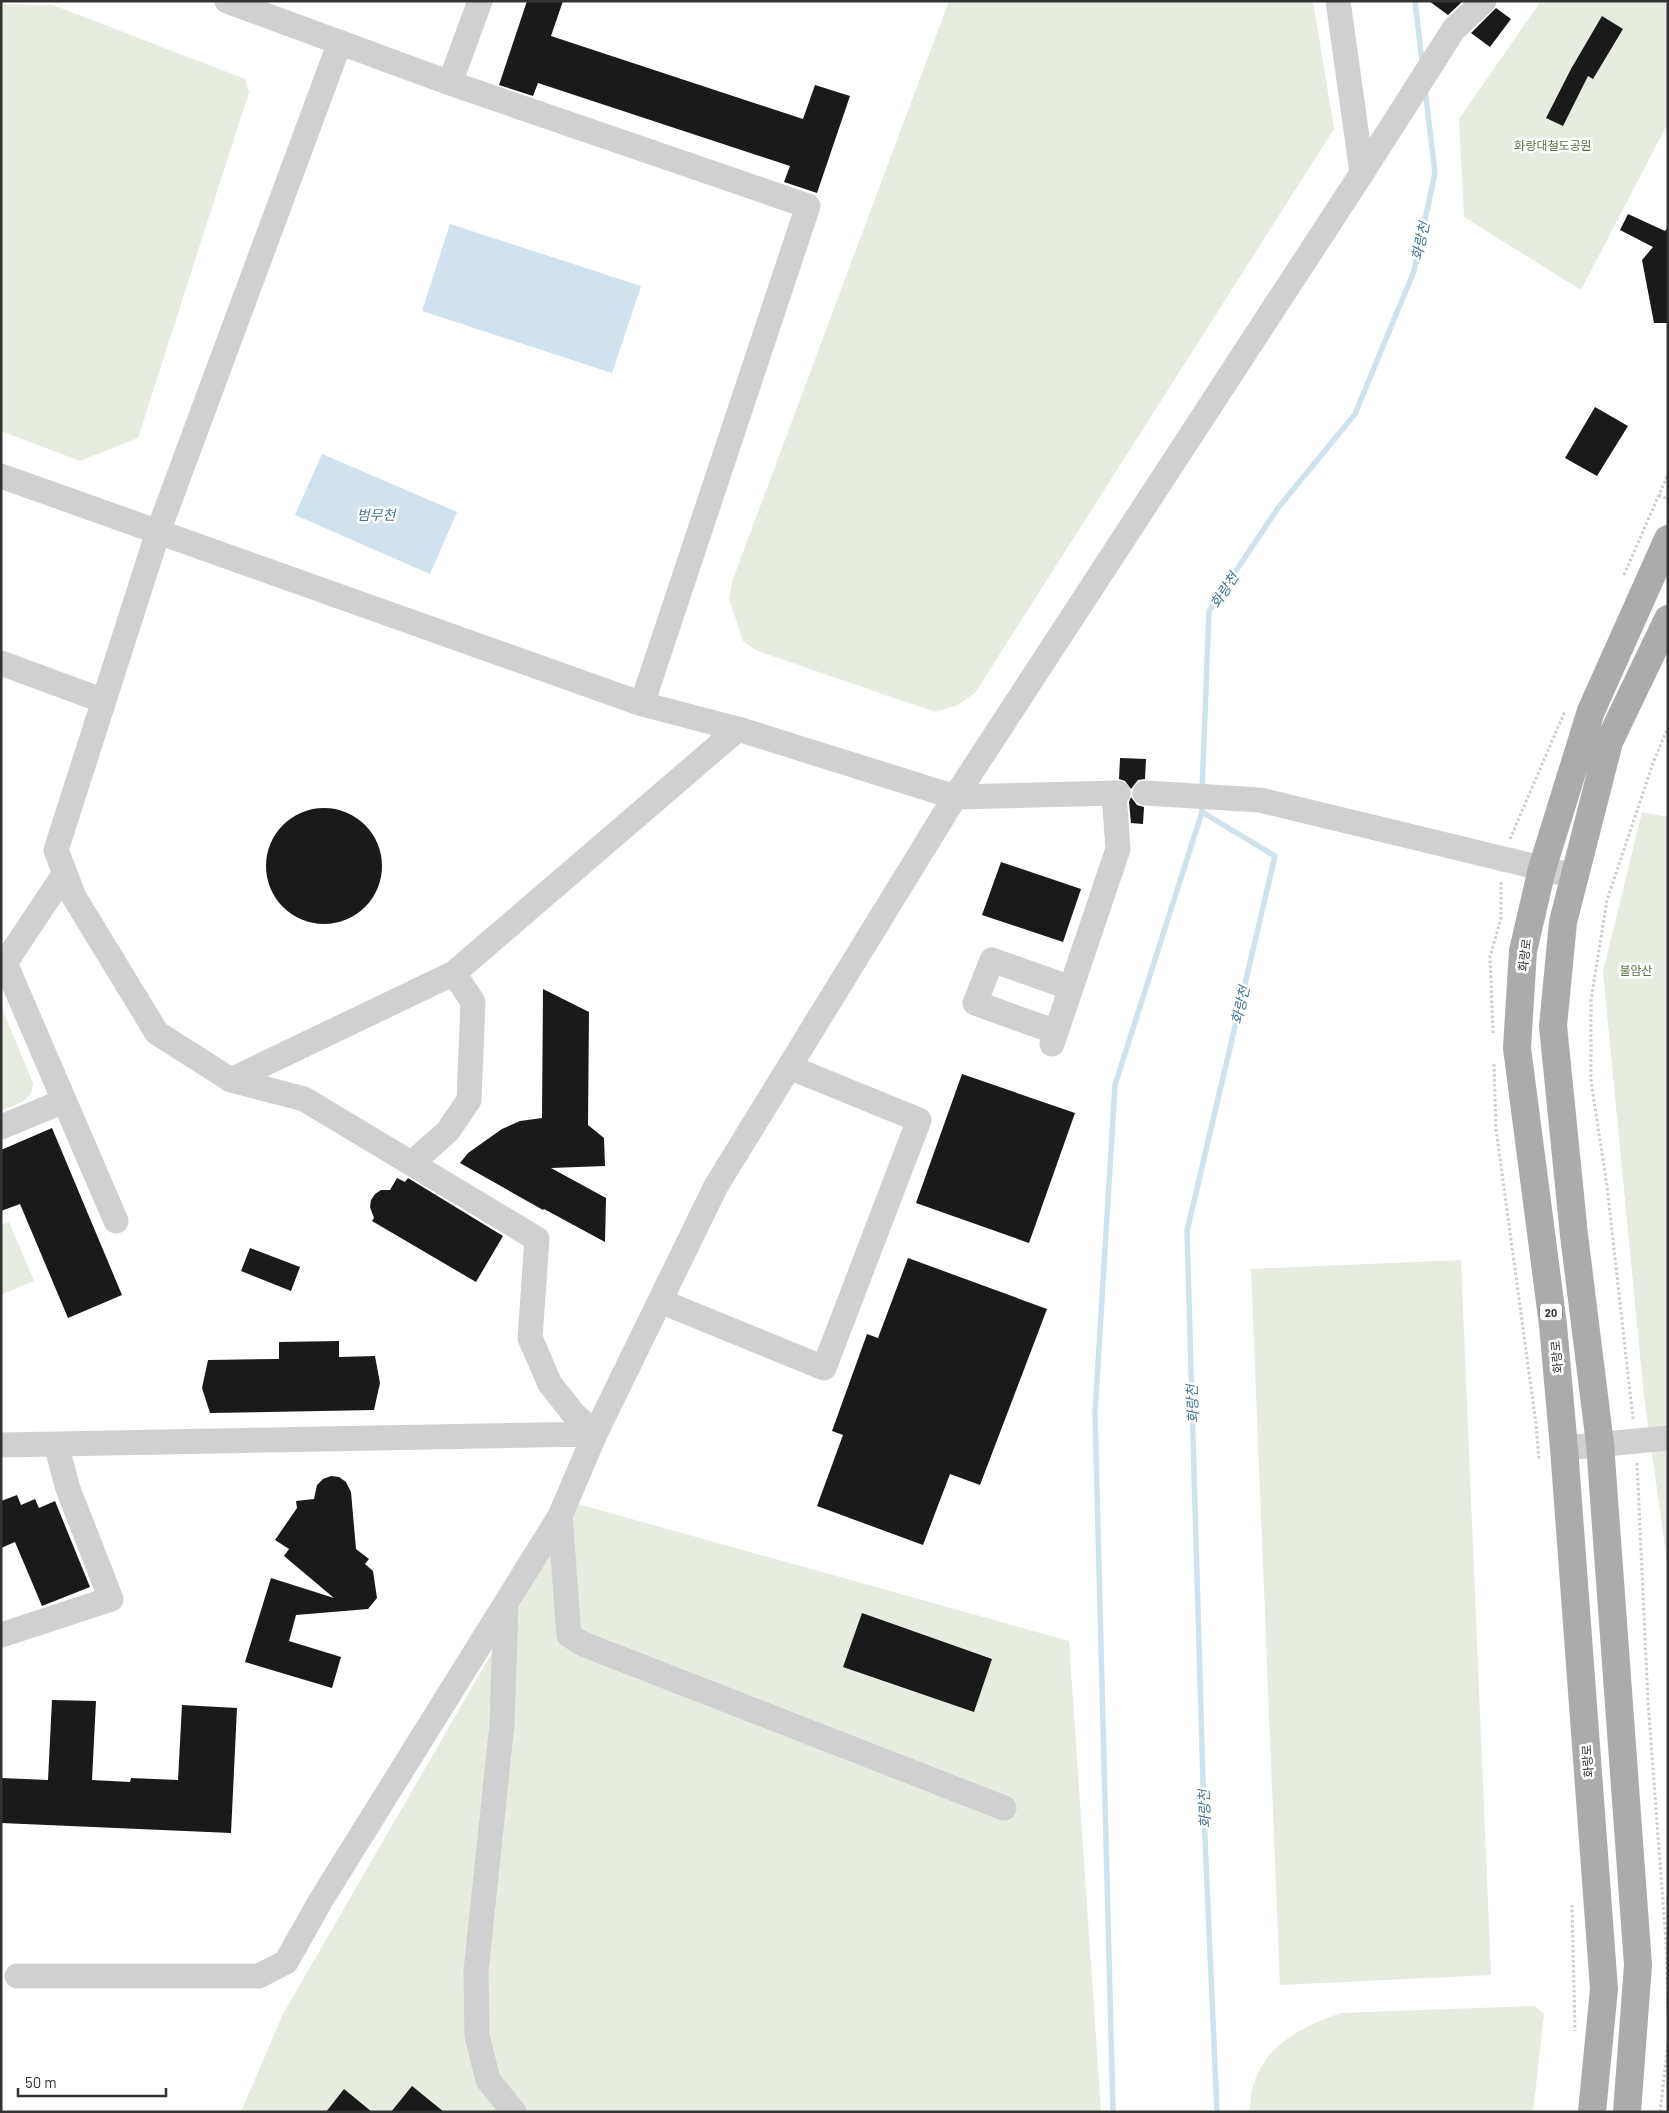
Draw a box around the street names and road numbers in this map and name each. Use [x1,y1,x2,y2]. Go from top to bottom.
street label: 화랑로 [1515,938,1533,972]
road number: 20 [1540,1304,1562,1320]
street label: 화랑로 [1548,1340,1564,1374]
street label: 화랑로 [1579,1744,1595,1778]

